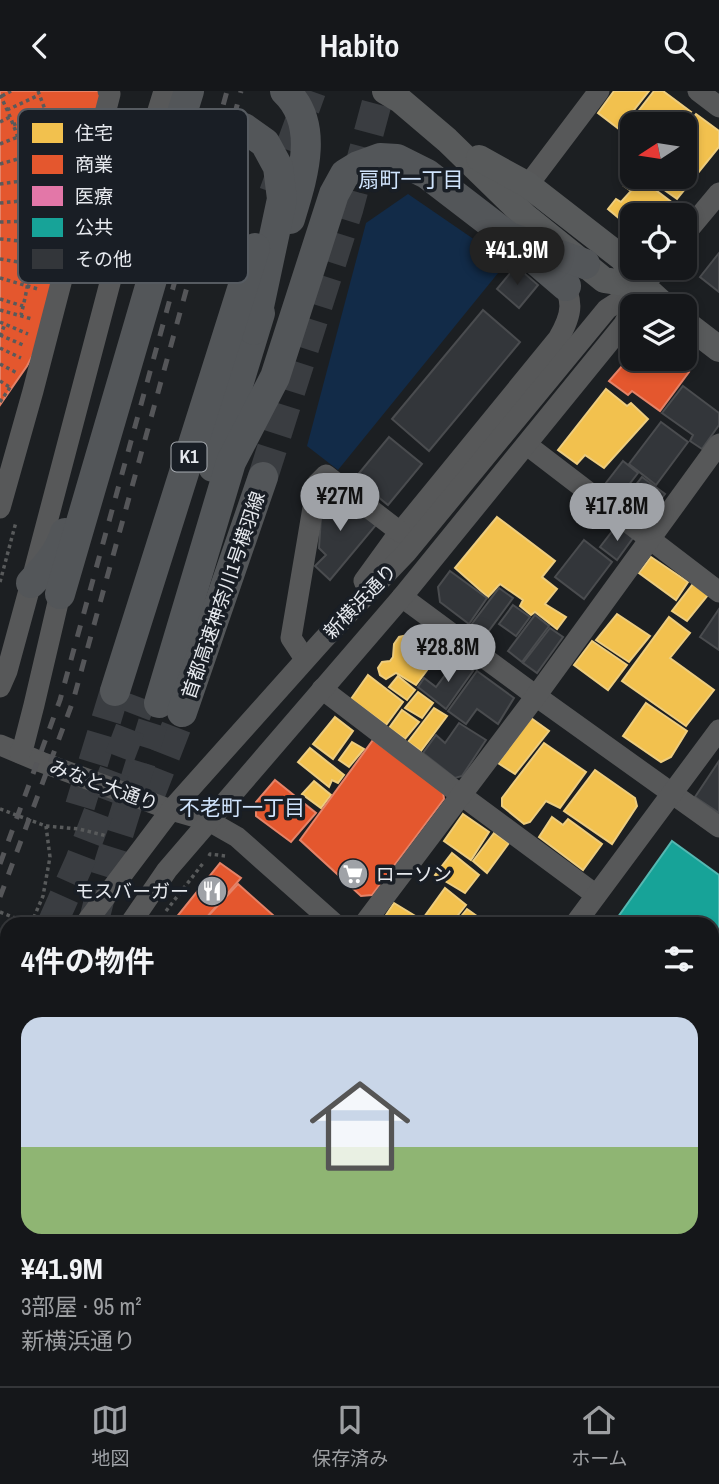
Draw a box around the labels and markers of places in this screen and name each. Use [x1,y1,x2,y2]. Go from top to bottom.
pin: ¥41.9M [460,227,574,287]
pin: ¥27M [299,473,381,533]
pin: ¥17.8M [560,483,674,543]
pin: ¥28.8M [391,625,505,684]
supermarket icon: ローソン [336,857,370,891]
place label: ローソン [376,861,452,887]
restaurant icon: モスバーガー [195,874,229,908]
place label: モスバーガー [75,878,189,904]

